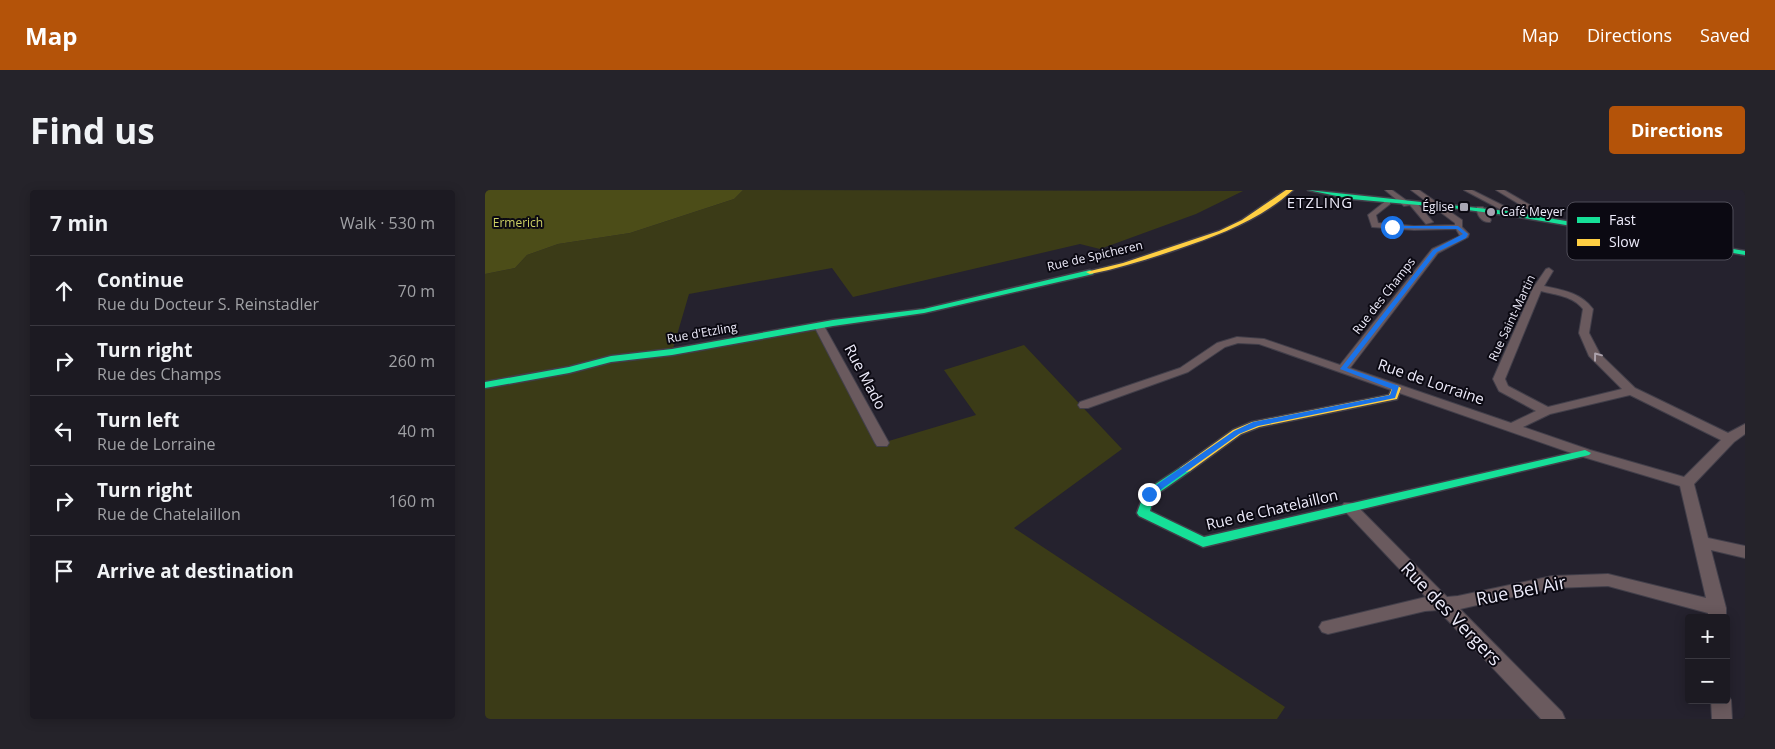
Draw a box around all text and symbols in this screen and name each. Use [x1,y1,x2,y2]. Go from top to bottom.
text: Map [25,19,77,52]
text: Map [1522,23,1559,47]
text: Directions [1587,23,1672,47]
text: Saved [1700,23,1750,47]
button: Directions [1609,106,1745,154]
text: Find us [30,107,155,154]
district label: ETZLING [1287,192,1353,212]
place label: Église [1422,198,1454,215]
marker: Église [1458,201,1470,213]
legend [1567,202,1733,260]
place label: Café Meyer [1501,203,1564,220]
marker: Café Meyer [1485,206,1497,218]
text: 7 min [50,209,108,237]
text: Fast [1609,210,1636,229]
text: Walk · 530 m [340,212,435,234]
park label: Ermerich [493,214,543,231]
route start [1381,216,1404,239]
text: Slow [1609,232,1640,251]
street label: Rue de Spicheren [1045,236,1144,275]
street label: Rue des Champs [1348,253,1419,338]
text: Continue [97,267,184,293]
street label: Rue Saint-Martin [1484,272,1539,364]
icon: ahead [50,277,78,305]
text: 70 m [398,280,435,302]
text: Rue du Docteur S. Reinstadler [97,293,319,315]
street label: Rue d'Etzling [665,318,739,347]
text: Turn right [97,337,192,363]
street label: Rue Mado [840,341,891,412]
icon: right [50,347,78,375]
text: 260 m [389,350,435,372]
one-way arrow [1594,352,1603,362]
street label: Rue de Lorraine [1376,354,1487,409]
text: Rue des Champs [97,363,221,385]
text: Turn left [97,407,179,433]
icon: left [50,417,78,445]
text: 40 m [398,420,435,442]
text: Rue de Lorraine [97,433,216,455]
text: Turn right [97,477,192,503]
route end [1138,483,1161,506]
street label: Rue de Chatelaillon [1204,484,1340,534]
icon: right [50,487,78,515]
text: 160 m [389,490,435,512]
text: Rue de Chatelaillon [97,503,241,525]
street label: Rue des Vergers [1396,556,1507,670]
icon: arrive [50,557,78,585]
text: Arrive at destination [97,558,294,584]
street label: Rue Bel Air [1474,569,1568,610]
map controls [1685,614,1730,704]
button: + [1685,614,1730,659]
button: − [1685,659,1730,704]

